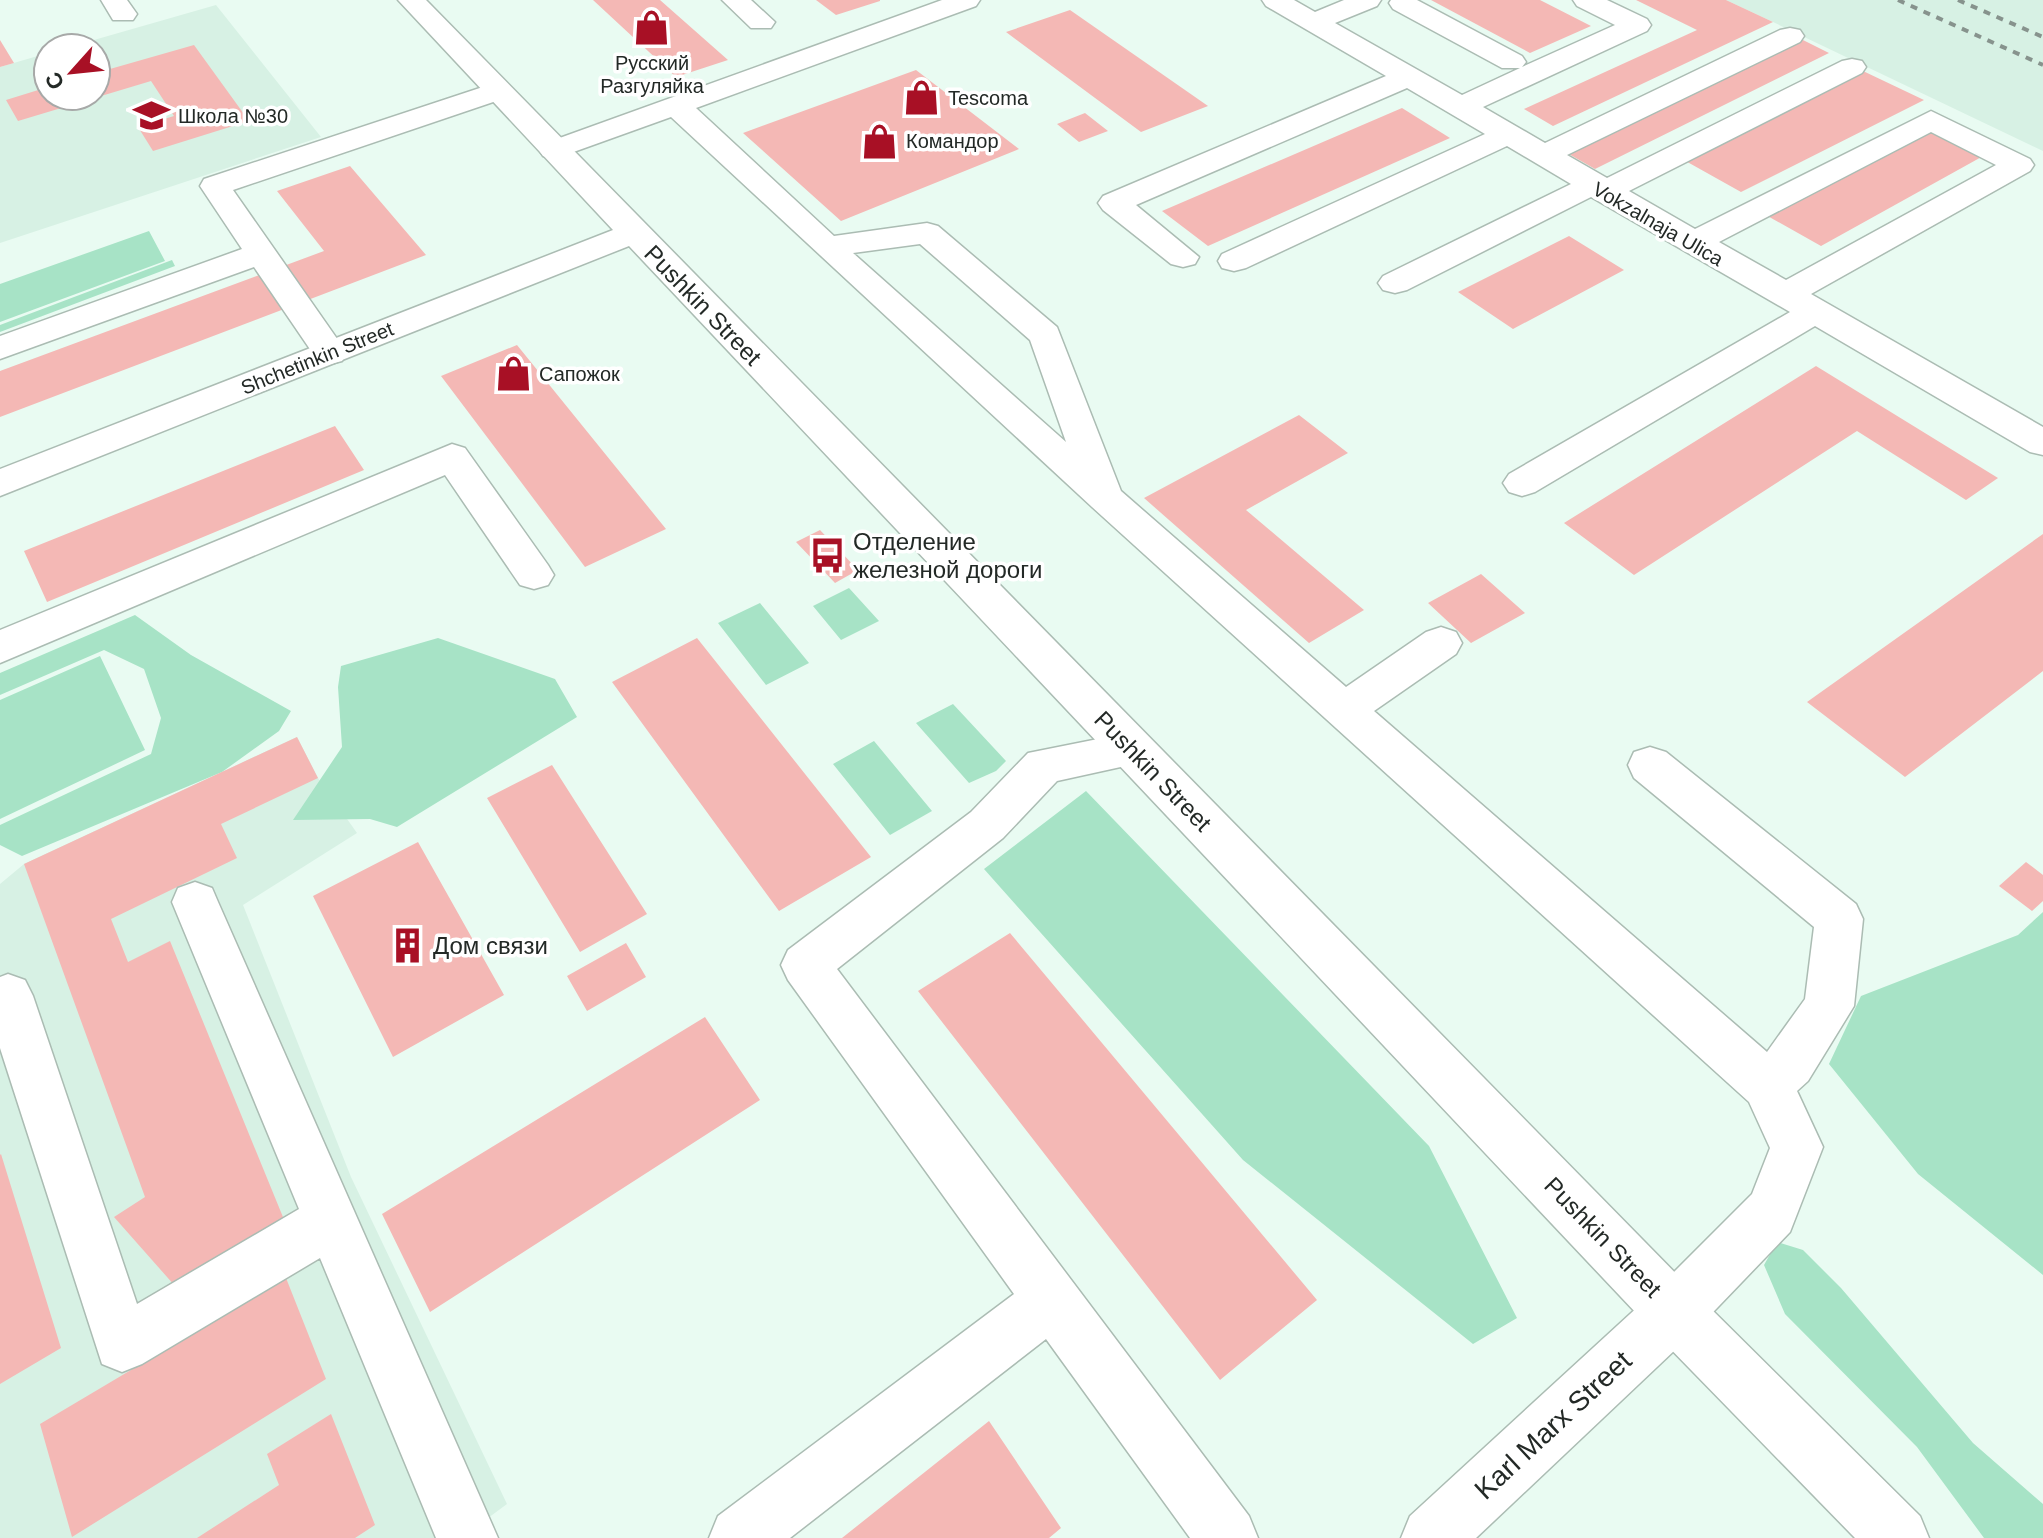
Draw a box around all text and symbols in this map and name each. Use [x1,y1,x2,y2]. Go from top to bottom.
shop icon: Русский Разгуляйка [633,9,671,47]
north arrow [32,32,112,112]
place label: Русский Разгуляйка [600,52,705,97]
text: С [40,68,69,94]
shop icon: Tescoma [903,79,941,117]
place label: Tescoma [948,87,1029,109]
school or university icon: Школа №30 [133,97,171,135]
place label: Школа №30 [178,105,288,127]
shop icon: Командор [861,122,899,160]
place label: Командор [906,130,999,152]
street label: Vokzalnaja Ulica [1589,178,1728,271]
street label: Pushkin Street [639,239,767,371]
street label: Shchetinkin Street [238,317,397,399]
shop icon: Сапожок [494,355,532,393]
place label: Сапожок [539,363,620,385]
place label: Отделение железной дороги [853,528,1042,583]
bus stop icon: Отделение железной дороги [808,536,846,574]
street label: Pushkin Street [1089,705,1217,837]
building icon: Дом связи [388,926,426,964]
place label: Дом связи [433,932,548,959]
street label: Pushkin Street [1539,1171,1667,1303]
street label: Karl Marx Street [1468,1345,1638,1505]

